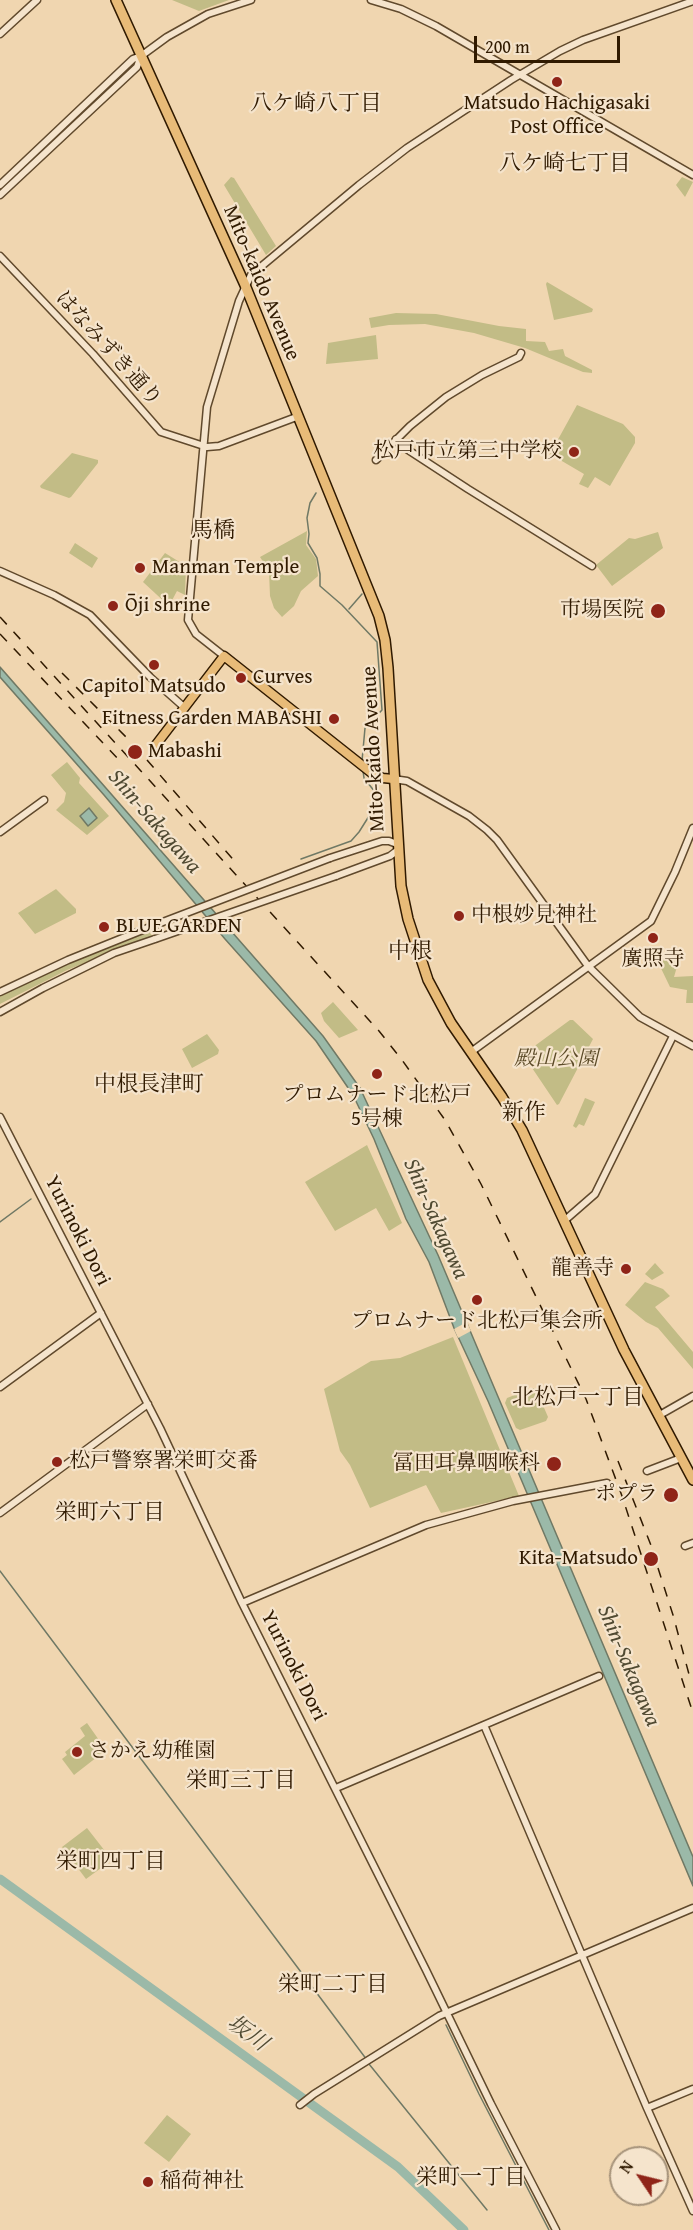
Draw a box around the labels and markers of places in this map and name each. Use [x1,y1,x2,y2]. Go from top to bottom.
marker: Matsudo Hachigasaki Post Office [550,75,564,89]
place label: Matsudo Hachigasaki Post Office [464,91,650,141]
place label: 松戸市立第三中学校 [373,439,562,465]
marker: 松戸市立第三中学校 [567,445,581,459]
place label: Manman Temple [152,555,299,581]
marker: Manman Temple [133,561,147,575]
place label: Ōji shrine [125,593,210,619]
place label: 市場医院 [560,598,644,624]
marker: Ōji shrine [106,599,120,613]
marker: 市場医院 [649,602,667,620]
marker: Capitol Matsudo [147,658,161,672]
place label: Curves [253,665,313,691]
marker: Curves [234,671,248,685]
place label: Capitol Matsudo [82,674,226,700]
place label: Fitness Garden MABASHI [102,706,322,732]
marker: Fitness Garden MABASHI [327,712,341,726]
place label: Mabashi [148,739,222,765]
marker: Mabashi [126,743,144,761]
place label: 中根妙見神社 [471,903,597,929]
marker: 中根妙見神社 [452,909,466,923]
place label: BLUE GARDEN [116,914,242,940]
marker: BLUE GARDEN [97,920,111,934]
marker: 廣照寺 [646,931,660,945]
place label: 廣照寺 [622,947,684,973]
marker: プロムナード北松戸 5号棟 [370,1067,384,1081]
place label: プロムナード北松戸 5号棟 [283,1083,471,1133]
place label: 龍善寺 [551,1256,614,1282]
marker: 龍善寺 [619,1262,633,1276]
marker: プロムナード北松戸集会所 [470,1293,484,1307]
place label: プロムナード北松戸集会所 [351,1309,603,1335]
place label: 松戸警察署栄町交番 [69,1449,258,1475]
place label: 冨田耳鼻咽喉科 [393,1451,540,1477]
marker: 松戸警察署栄町交番 [50,1455,64,1469]
marker: 冨田耳鼻咽喉科 [545,1455,563,1473]
place label: ポプラ [595,1482,658,1508]
marker: ポプラ [662,1486,680,1504]
place label: Kita-Matsudo [519,1546,638,1572]
marker: Kita-Matsudo [642,1550,660,1568]
place label: さかえ幼稚園 [89,1739,215,1765]
marker: さかえ幼稚園 [70,1745,84,1759]
place label: 稲荷神社 [160,2169,244,2195]
marker: 稲荷神社 [141,2175,155,2189]

